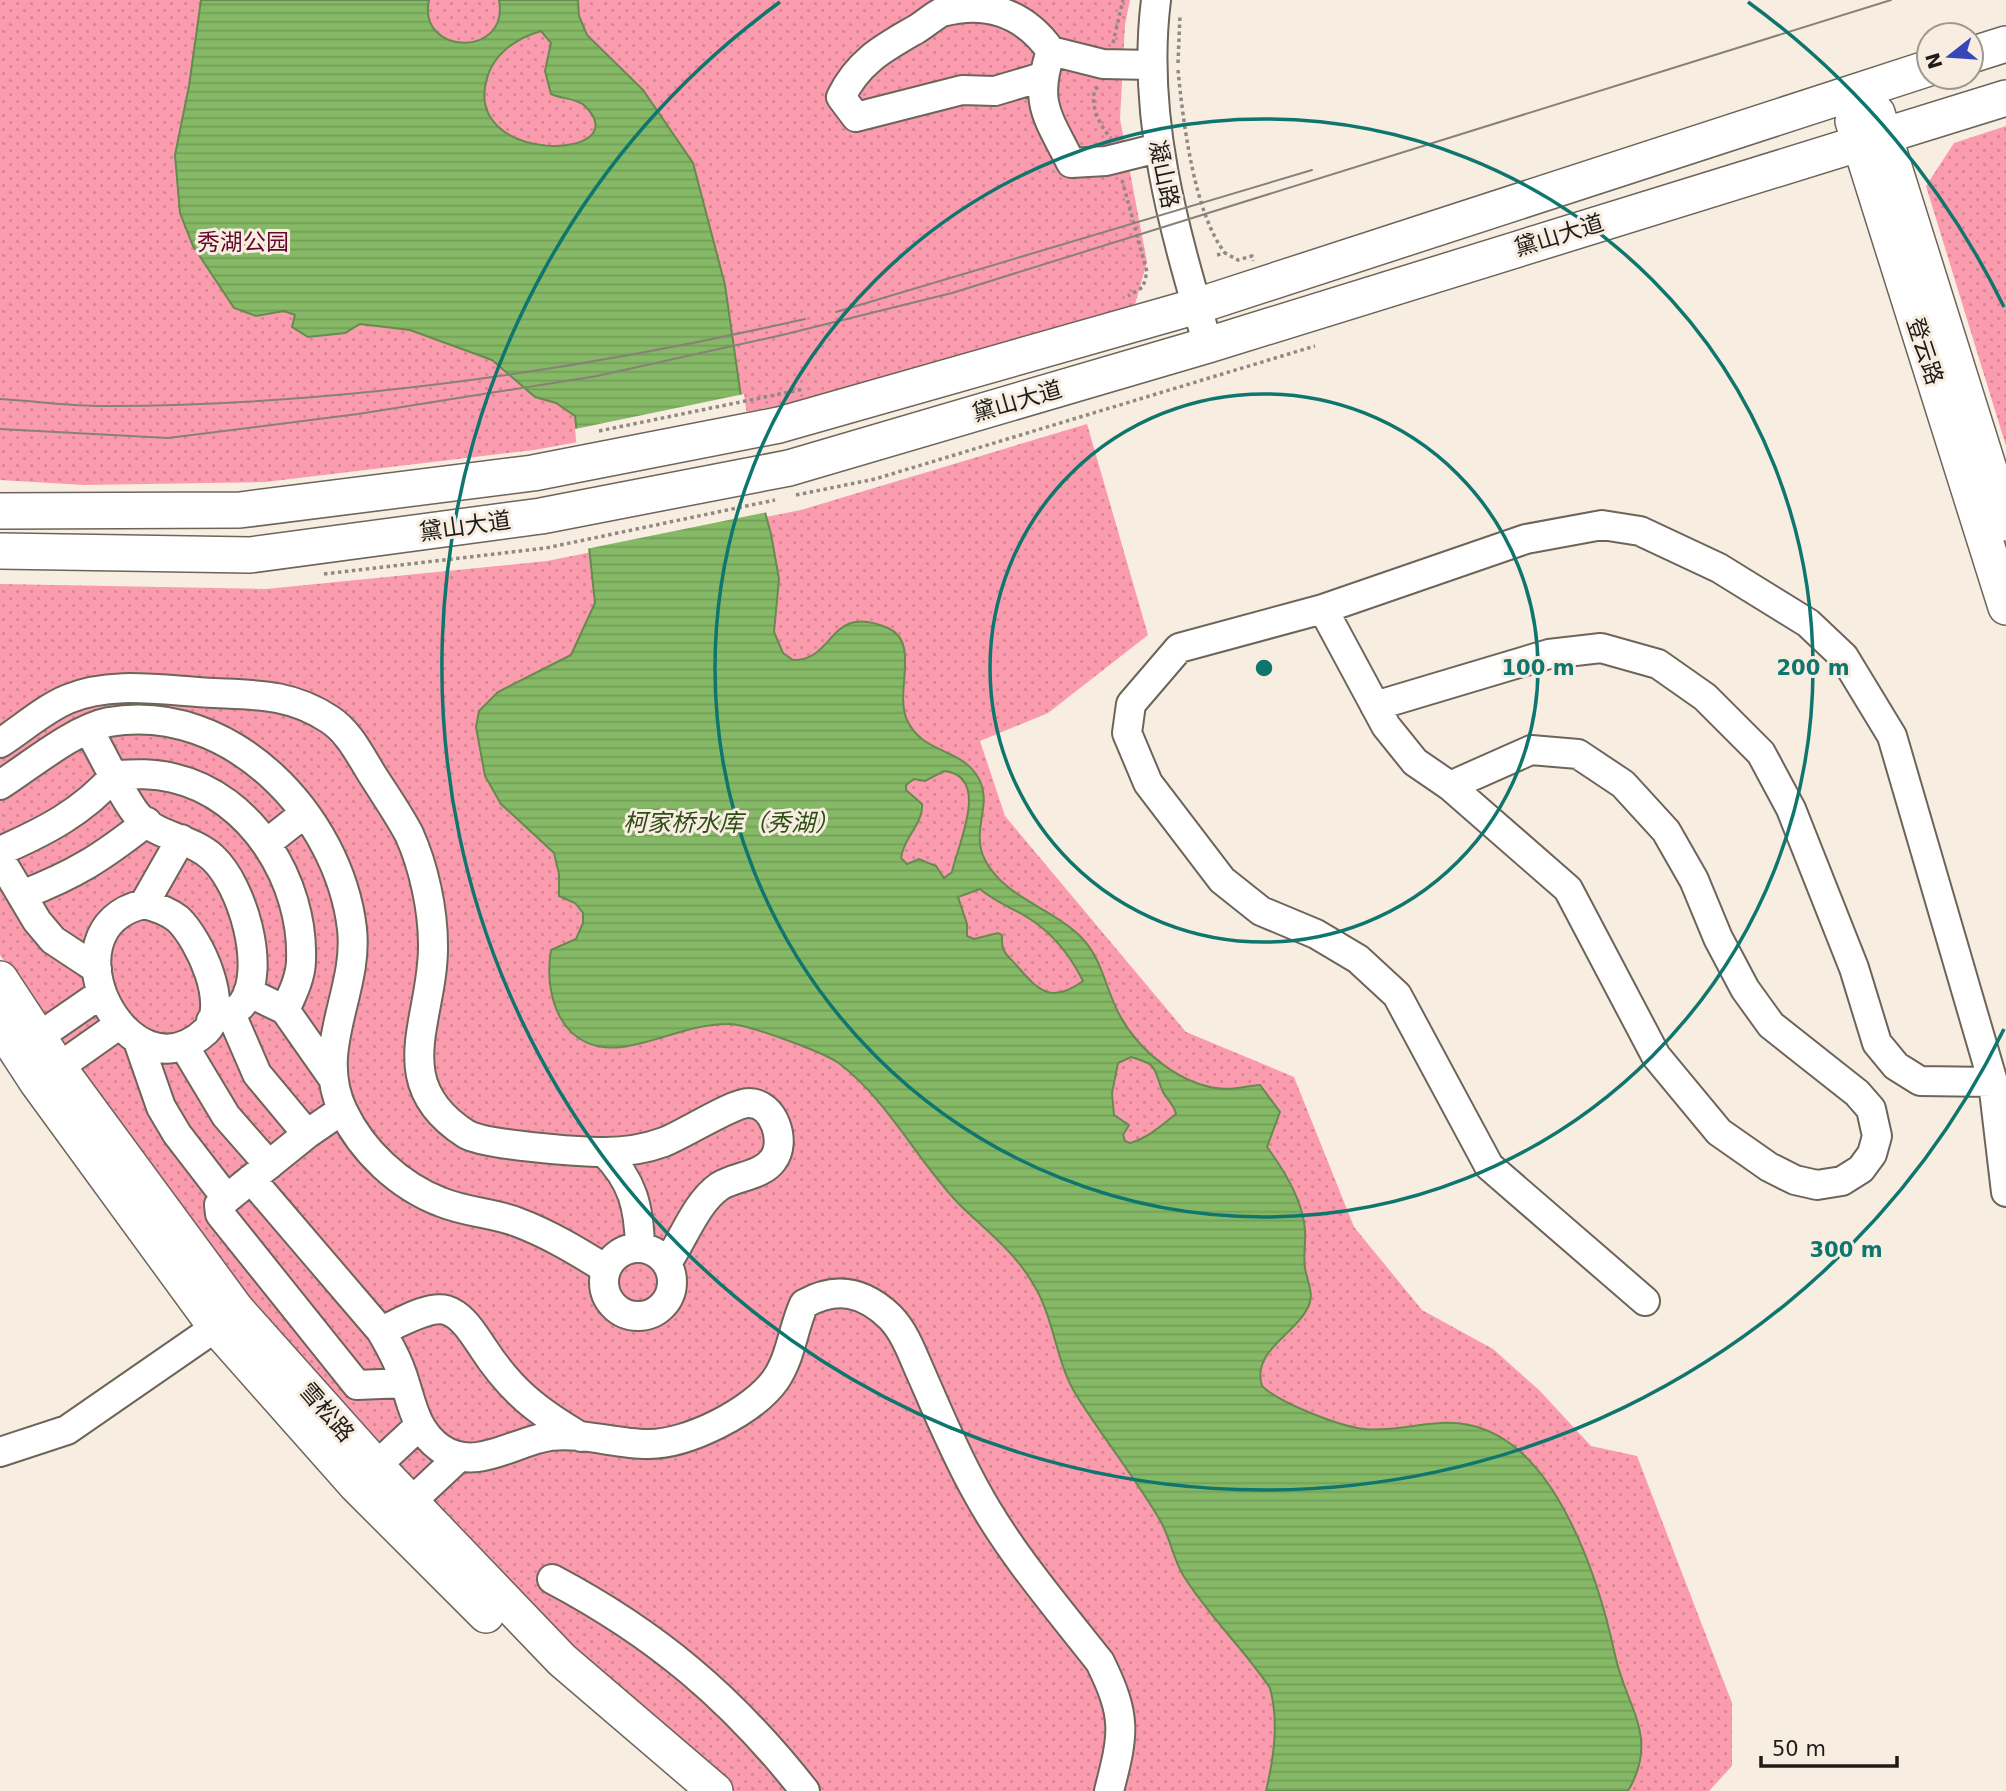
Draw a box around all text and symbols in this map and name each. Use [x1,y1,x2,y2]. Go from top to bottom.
north arrow [1915,21,1985,91]
text: N [1921,50,1947,72]
street label: 凝山路 [1144,138,1184,210]
street label: 黛山大道 [1511,209,1607,261]
park label: 秀湖公园 [197,229,289,255]
street label: 登云路 [1902,314,1948,388]
street label: 黛山大道 [969,376,1065,426]
street label: 黛山大道 [418,507,512,545]
centre of rings [1252,656,1276,680]
text: 100 m [1501,656,1575,680]
text: 200 m [1776,656,1850,680]
water label: 柯家桥水库（秀湖） [623,809,839,837]
text: 300 m [1809,1238,1883,1262]
street label: 雪松路 [295,1377,359,1447]
scale bar [1761,1724,1898,1768]
text: 50 m [1772,1737,1826,1761]

